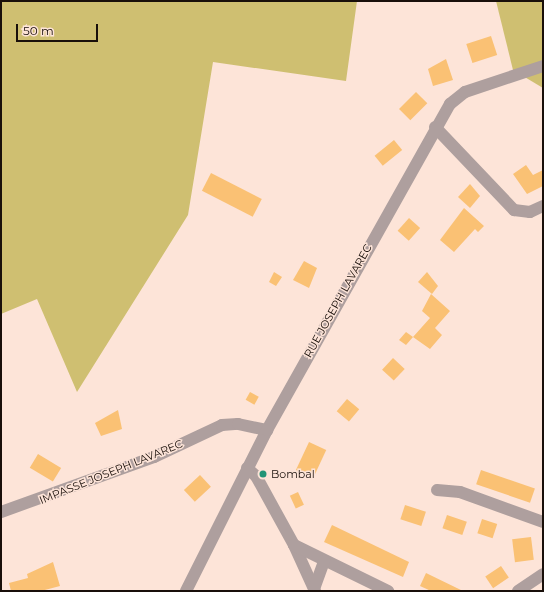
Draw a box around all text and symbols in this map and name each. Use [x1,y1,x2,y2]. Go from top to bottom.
scale bar [18,16,100,42]
text: 50 m [23,23,54,38]
street label: RUE JOSEPH LAVAREC [301,242,375,360]
street label: IMPASSE JOSEPH LAVAREC [37,437,185,507]
place label: Bombal [271,467,315,481]
marker: Bombal [258,469,268,479]

